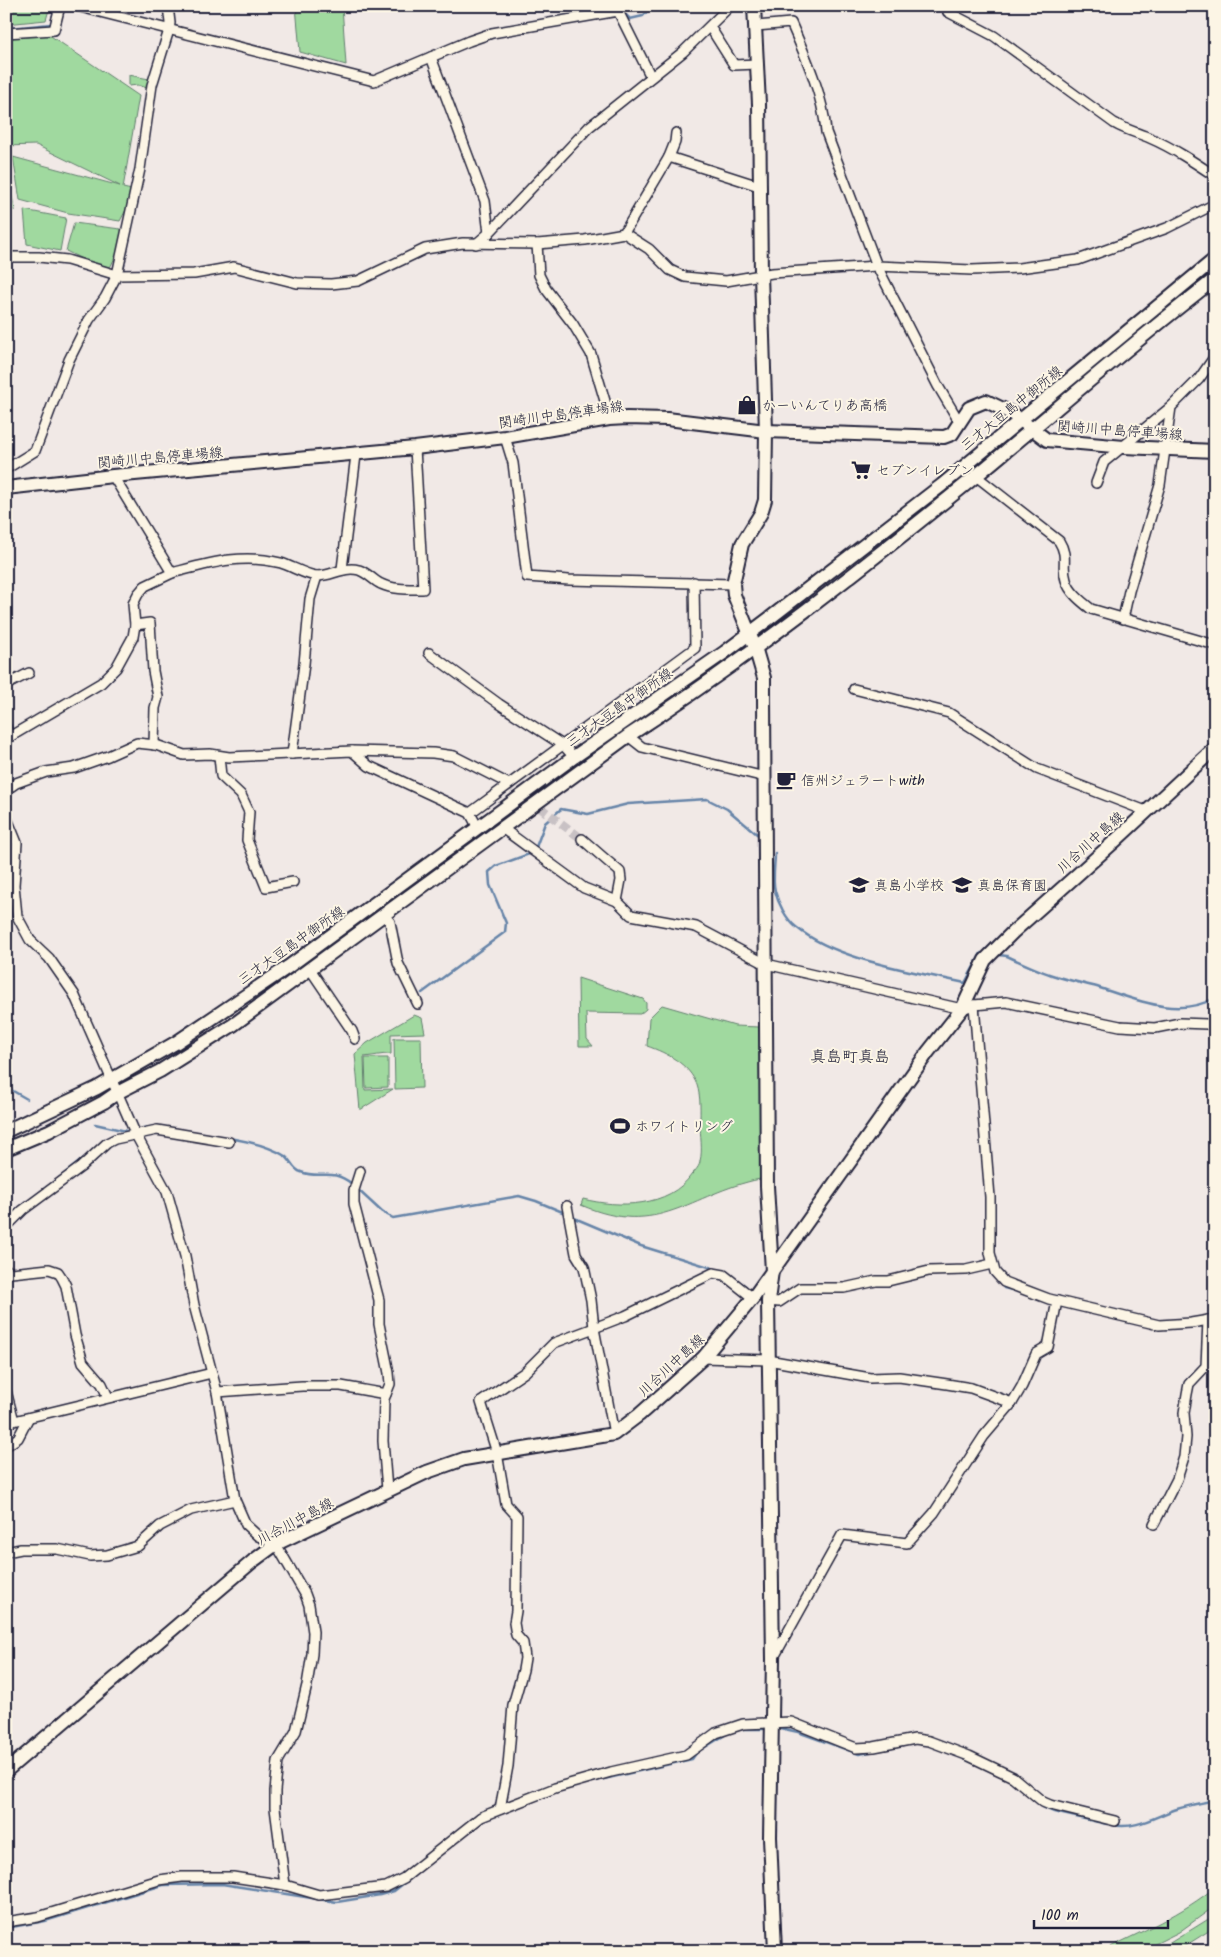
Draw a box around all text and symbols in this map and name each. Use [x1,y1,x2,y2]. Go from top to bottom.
street label: 三才大豆島中御所線 [956,361,1068,457]
shop icon: かーいんてりあ高橋 [736,394,758,416]
street label: 関崎川中島停車場線 [497,395,625,435]
place label: かーいんてりあ高橋 [762,395,887,417]
street label: 関崎川中島停車場線 [1056,416,1184,446]
street label: 関崎川中島停車場線 [96,442,224,474]
supermarket icon: セブンイレブン [850,459,872,481]
place label: セブンイレブン [876,460,974,482]
street label: 三才大豆島中御所線 [562,663,677,753]
cafe icon: 信州ジェラートwith [775,769,797,791]
place label: 信州ジェラートwith [801,770,925,792]
street label: 川合川中島線 [1052,806,1129,879]
school or university icon: 真島小学校 [848,874,870,896]
school or university icon: 真島保育園 [951,874,973,896]
place label: 真島小学校 [874,875,944,897]
place label: 真島保育園 [977,875,1047,897]
street label: 三才大豆島中御所線 [234,901,349,991]
district label: 真島町真島 [810,1045,890,1070]
sports icon: ホワイトリング [609,1115,631,1137]
place label: ホワイトリング [635,1116,733,1138]
street label: 川合川中島線 [633,1329,710,1402]
street label: 川合川中島線 [253,1492,338,1551]
scale bar [1034,1897,1167,1929]
text: 100 m [1041,1904,1079,1928]

